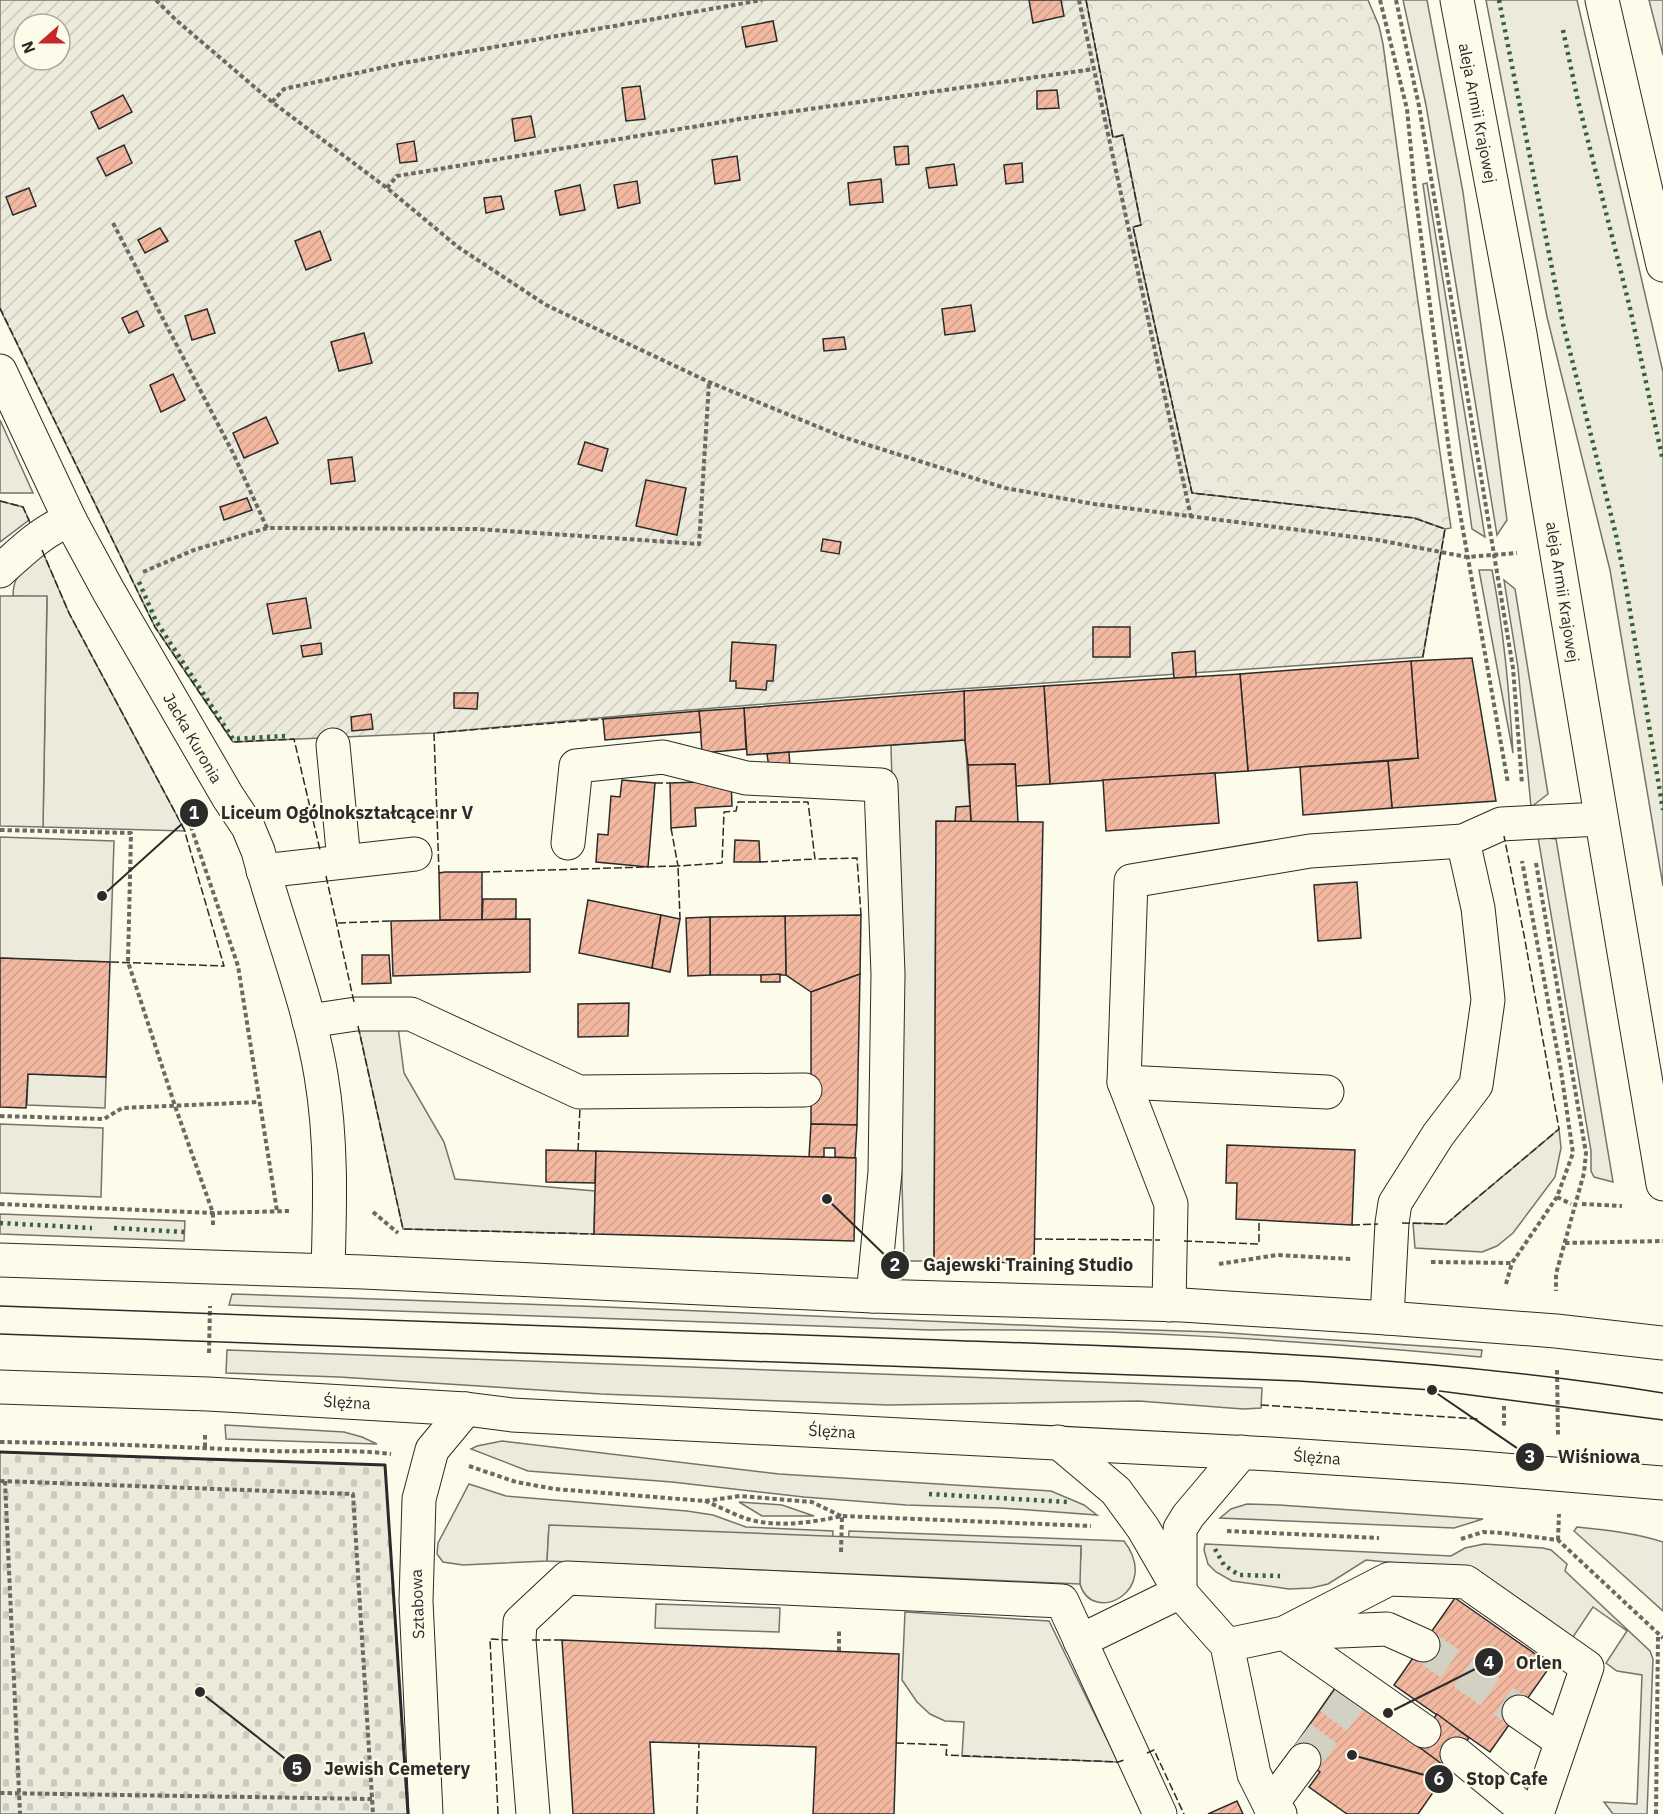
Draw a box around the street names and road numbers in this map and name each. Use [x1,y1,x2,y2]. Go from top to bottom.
street label: aleja Armii Krajowej [1455,41,1501,185]
street label: aleja Armii Krajowej [1542,520,1584,664]
street label: Jacka Kuronia [159,689,227,787]
street label: Ślężna [323,1390,372,1413]
street label: Ślężna [808,1419,857,1442]
street label: Ślężna [1293,1444,1342,1469]
street label: Sztabowa [406,1568,428,1639]

